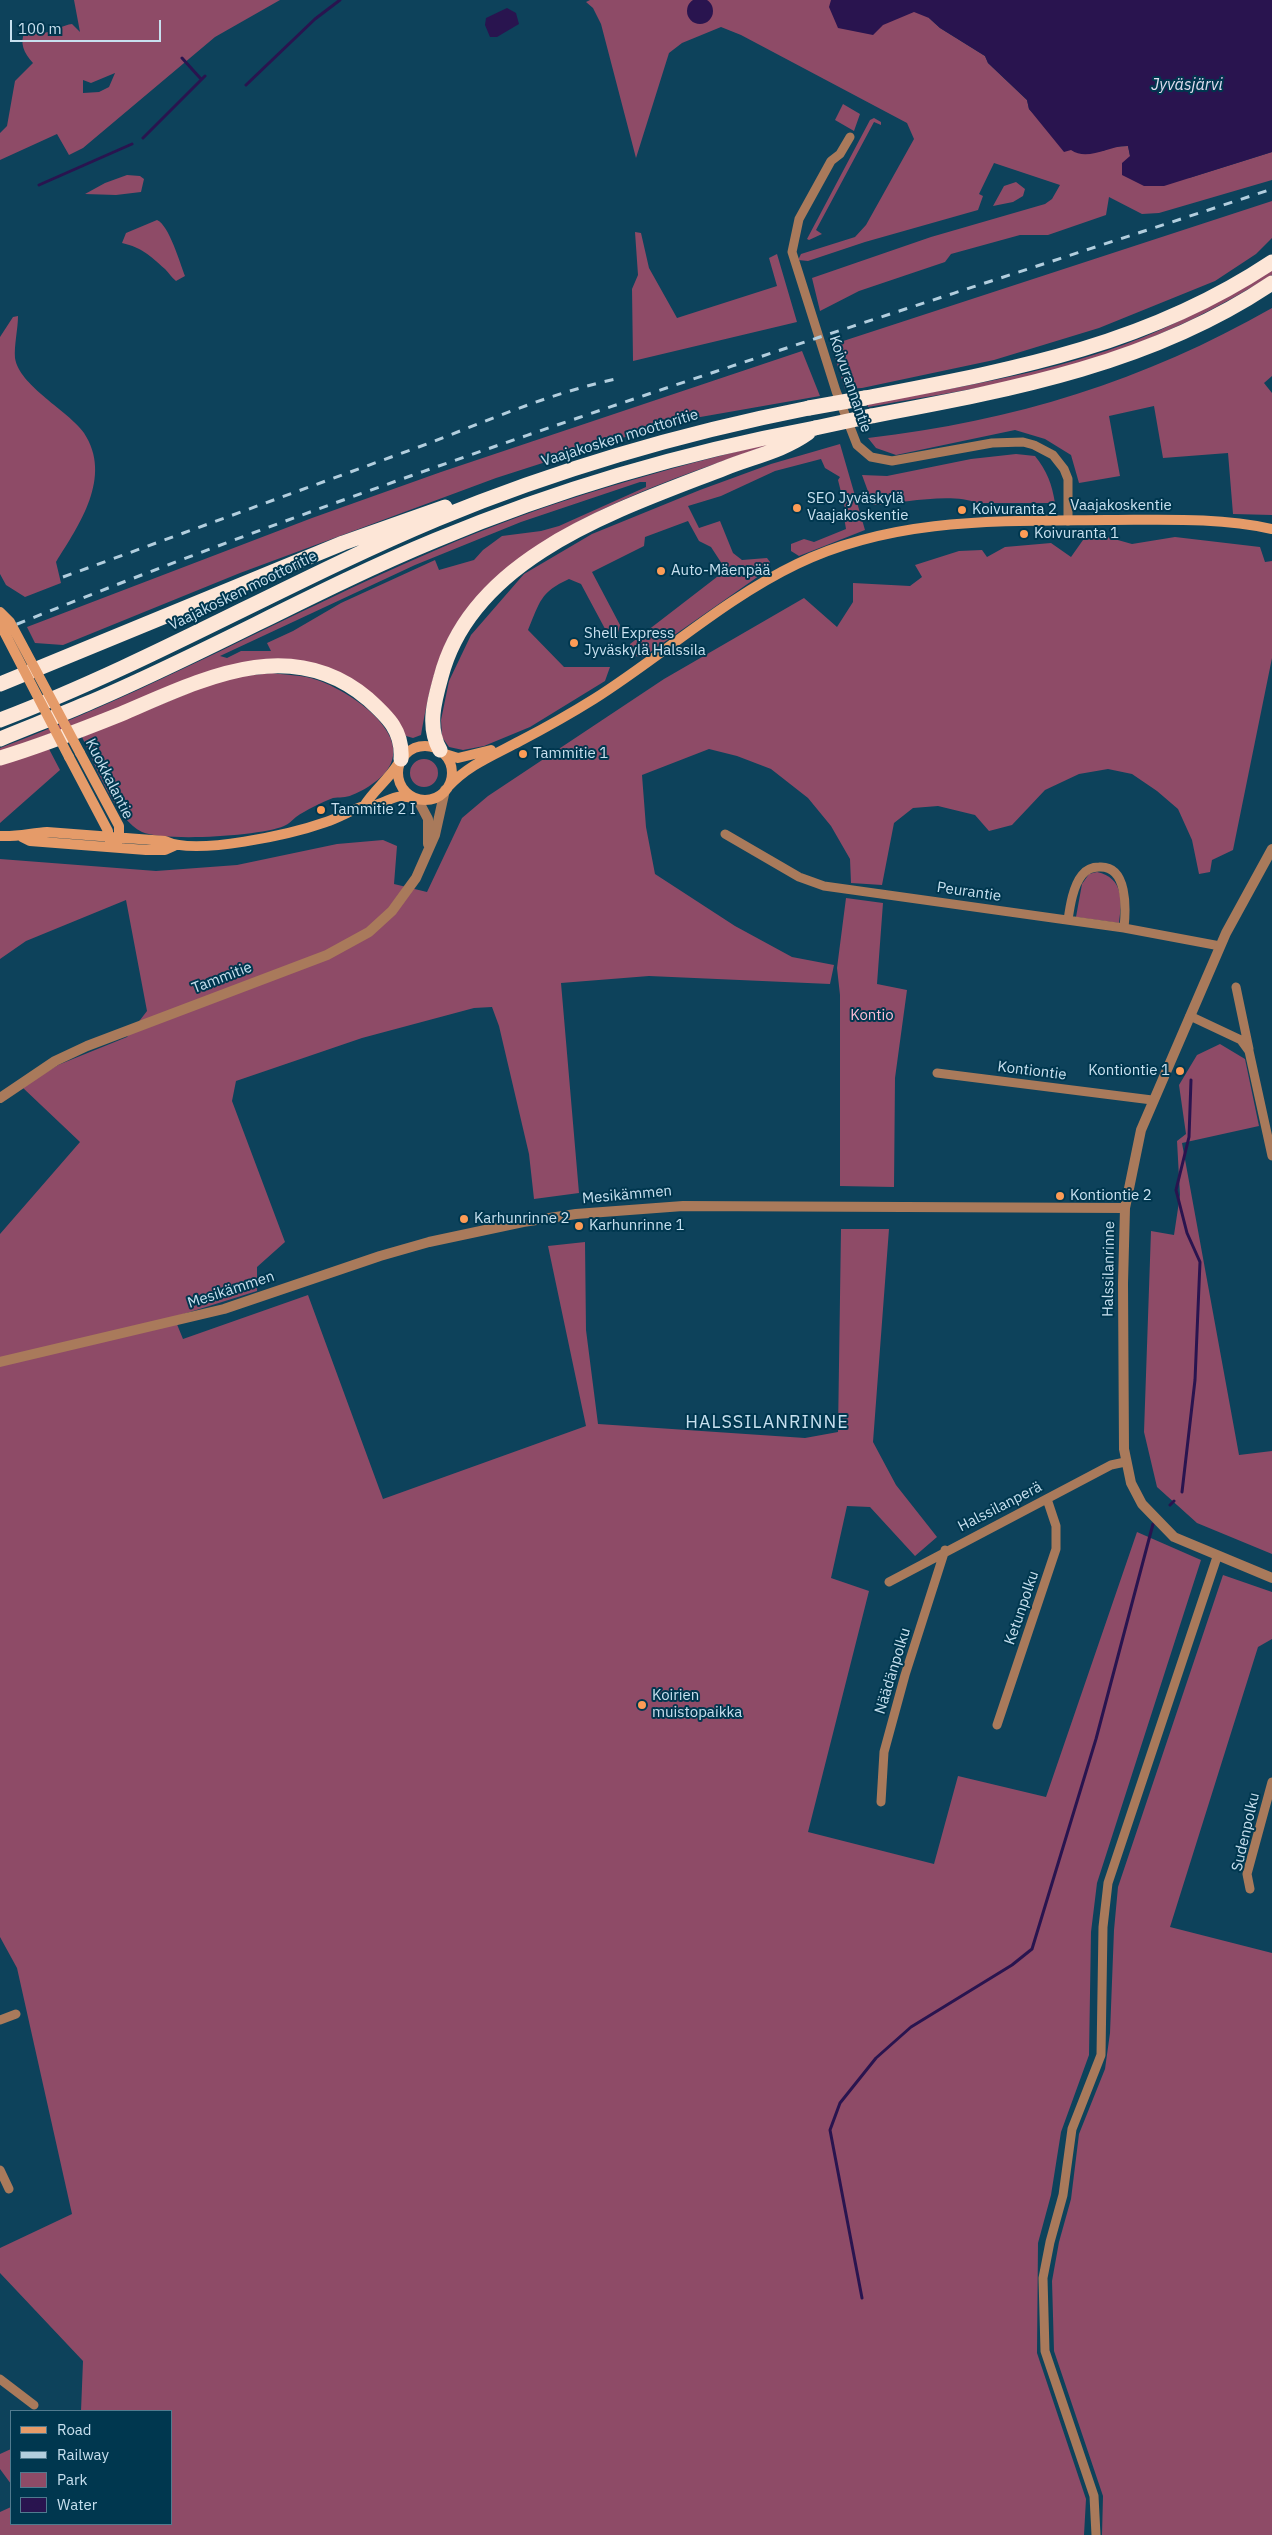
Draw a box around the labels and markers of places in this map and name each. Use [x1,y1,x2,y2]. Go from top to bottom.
place label: SEO Jyväskylä Vaajakoskentie [807,490,908,525]
place label: Koivuranta 2 [972,501,1057,519]
marker: SEO Jyväskylä Vaajakoskentie [791,502,803,514]
marker: Koivuranta 2 [956,504,968,516]
place label: Koivuranta 1 [1034,525,1119,543]
marker: Koivuranta 1 [1018,528,1030,540]
place label: Auto-Mäenpää [671,562,771,580]
marker: Auto-Mäenpää [655,565,667,577]
place label: Shell Express Jyväskylä Halssila [584,625,706,660]
marker: Shell Express Jyväskylä Halssila [568,637,580,649]
place label: Tammitie 1 [533,745,608,763]
marker: Tammitie 1 [517,748,529,760]
place label: Tammitie 2 I [331,801,416,819]
marker: Tammitie 2 I [315,804,327,816]
place label: Kontiontie 1 [1088,1062,1170,1080]
marker: Kontiontie 1 [1174,1065,1186,1077]
place label: Kontiontie 2 [1070,1187,1152,1205]
marker: Kontiontie 2 [1054,1190,1066,1202]
place label: Karhunrinne 2 [474,1210,569,1228]
marker: Karhunrinne 2 [458,1213,470,1225]
place label: Karhunrinne 1 [589,1217,684,1235]
marker: Karhunrinne 1 [573,1220,585,1232]
place label: Koirien muistopaikka [652,1687,742,1722]
marker: Koirien muistopaikka [636,1699,648,1711]

